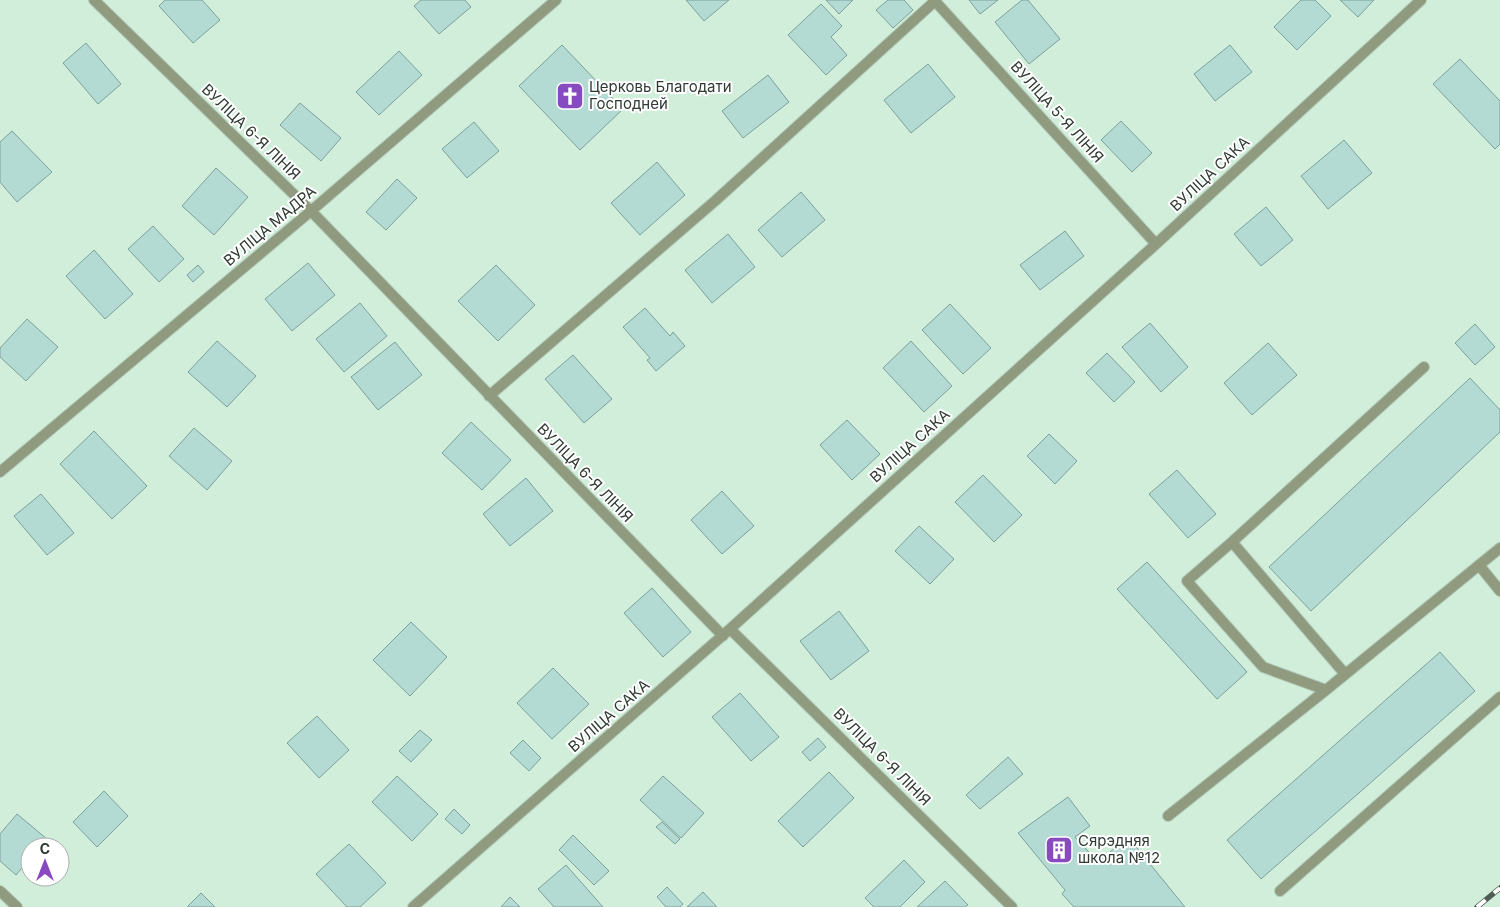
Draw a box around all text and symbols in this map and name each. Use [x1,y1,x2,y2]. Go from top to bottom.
street label: ВУЛІЦА 5-Я ЛІНІЯ [1007,57,1108,166]
place label: Церковь Благодати Господней [589,77,732,113]
street label: ВУЛІЦА 6-Я ЛІНІЯ [198,80,305,184]
church icon: Церковь Благодати Господней [555,81,585,111]
street label: ВУЛІЦА САКА [1166,132,1253,215]
street label: ВУЛІЦА МАДРА [220,181,320,270]
street label: ВУЛІЦА САКА [866,405,954,487]
street label: ВУЛІЦА 6-Я ЛІНІЯ [533,419,637,526]
street label: ВУЛІЦА САКА [564,675,653,756]
street label: ВУЛІЦА 6-Я ЛІНІЯ [830,704,935,809]
place label: Сярэдняя школа №12 [1078,831,1160,867]
building icon: Сярэдняя школа №12 [1044,835,1074,865]
north arrow [20,837,70,887]
text: С [40,840,50,857]

